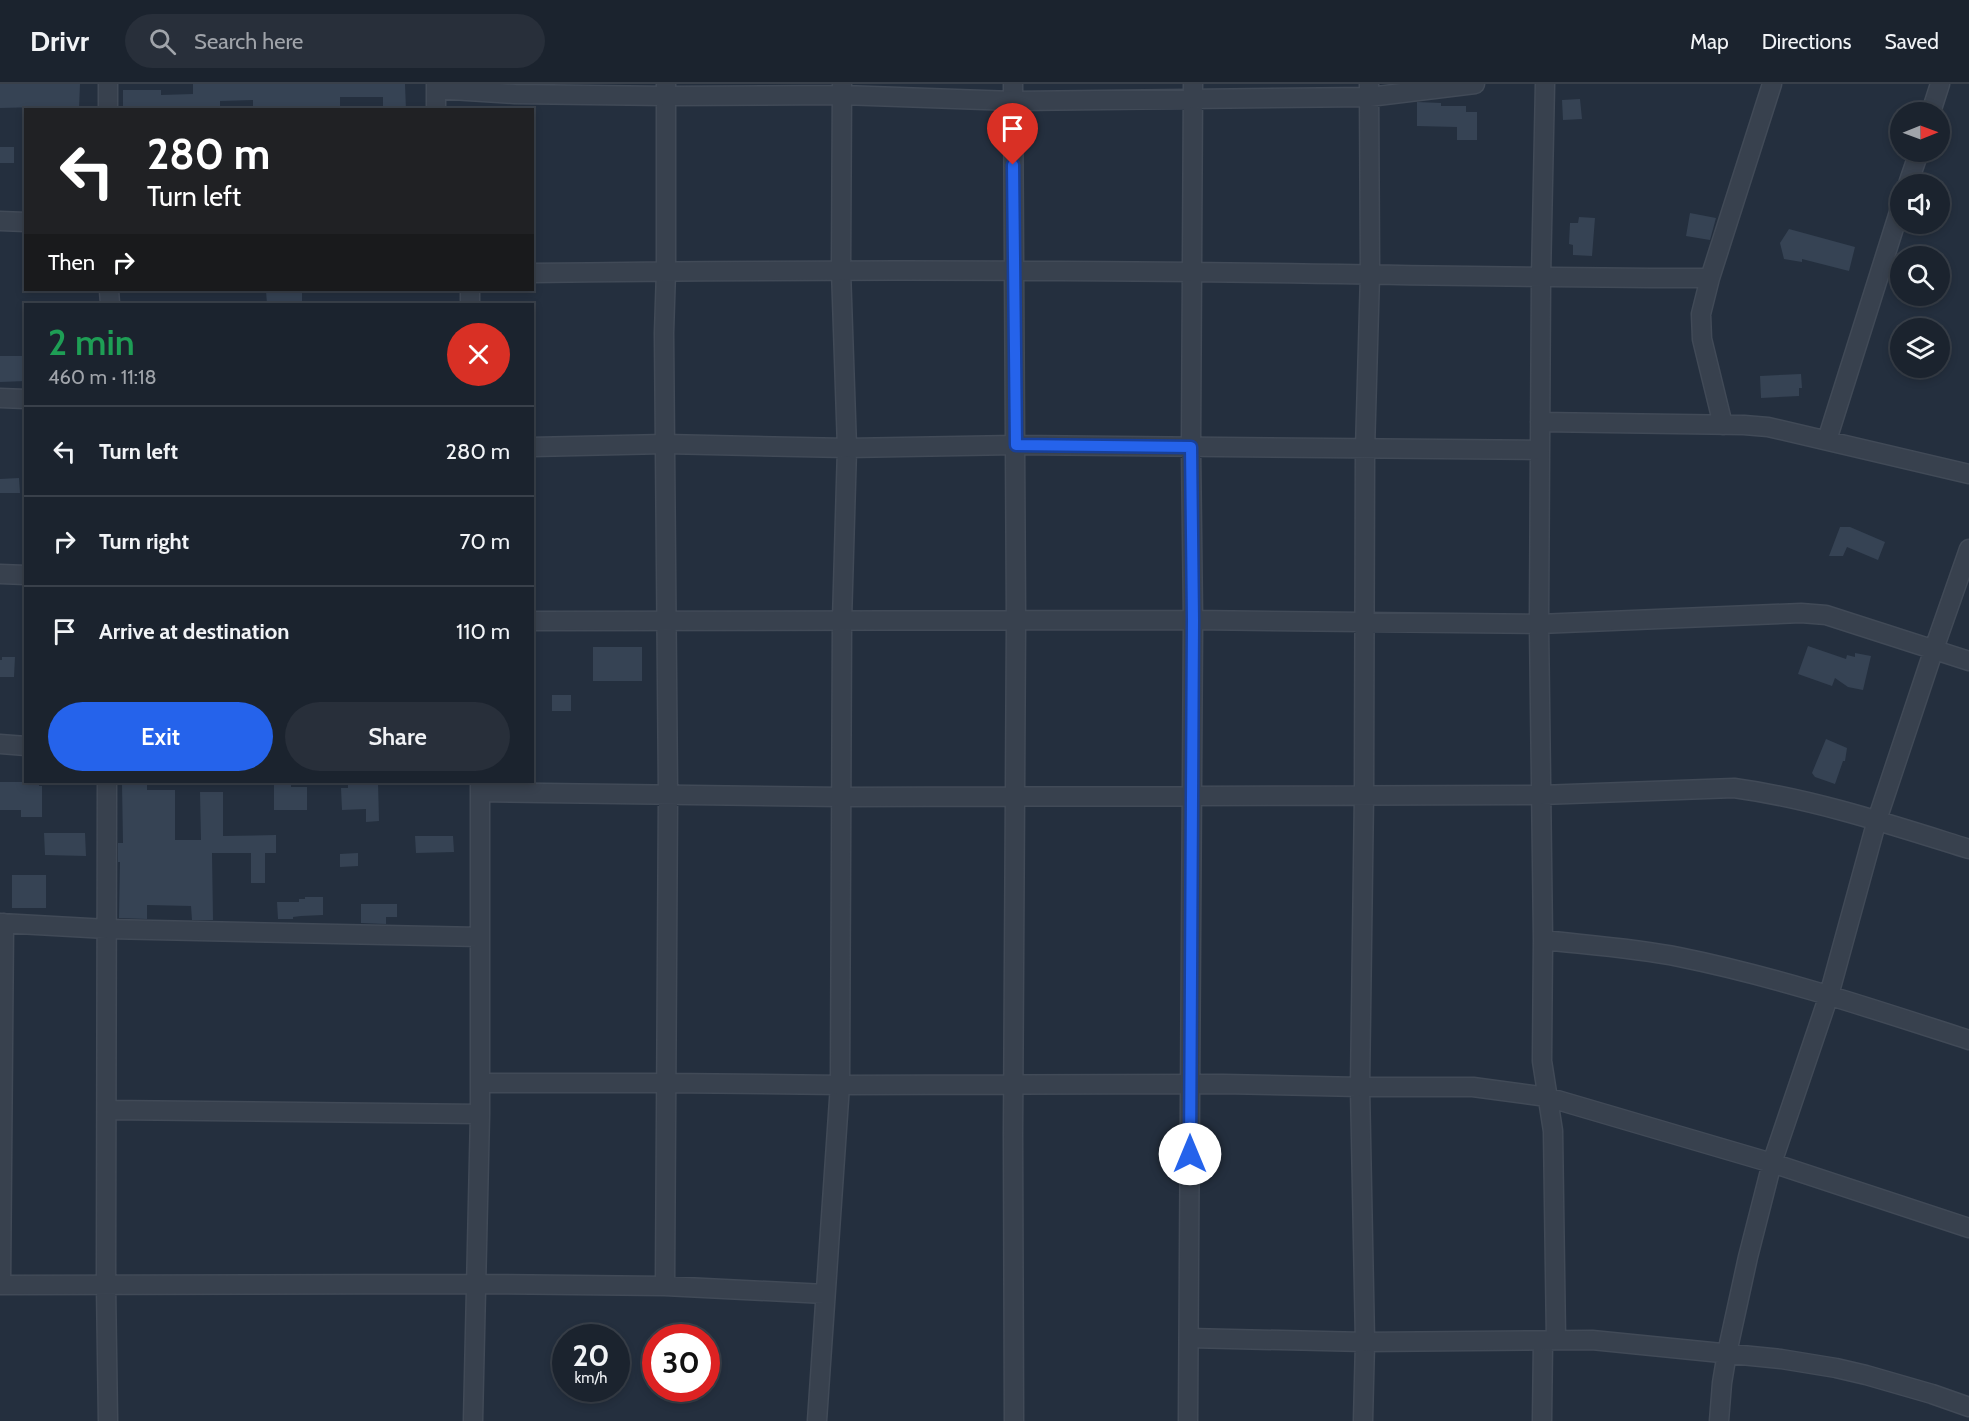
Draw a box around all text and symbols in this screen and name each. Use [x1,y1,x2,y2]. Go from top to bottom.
search box [125,14,545,68]
text: Drivr [30,24,89,58]
icon: search [146,25,179,58]
text: Search here [194,28,303,55]
text: Map [1690,29,1729,54]
text: Directions [1762,29,1851,54]
text: Saved [1884,29,1939,54]
north arrow [1890,102,1950,162]
map controls [1890,102,1950,378]
pin [987,103,1038,165]
icon: arrive [996,112,1029,145]
text: 280 m [147,128,270,180]
icon: left [48,132,126,210]
button: sound [1890,174,1950,234]
text: Turn left [147,180,241,213]
icon: right [107,246,140,279]
button: search [1890,246,1950,306]
text: Then [48,249,95,276]
button: layers [1890,318,1950,378]
text: 2 min [48,320,135,364]
button: close [447,323,510,386]
text: 460 m · 11:18 [48,365,157,389]
icon: left [48,435,81,468]
text: Turn left [99,438,178,465]
text: 280 m [446,438,510,465]
icon: right [48,525,81,558]
text: Turn right [99,528,189,555]
text: 70 m [460,528,510,555]
icon: arrive [48,615,81,648]
text: Arrive at destination [99,618,289,645]
text: 110 m [456,618,510,645]
button: Exit [48,702,273,771]
button: Share [285,702,510,771]
position arrow [1158,1122,1222,1186]
speed limit sign: 30 [642,1324,720,1402]
text: 20 [572,1337,610,1374]
text: km/h [575,1369,607,1387]

